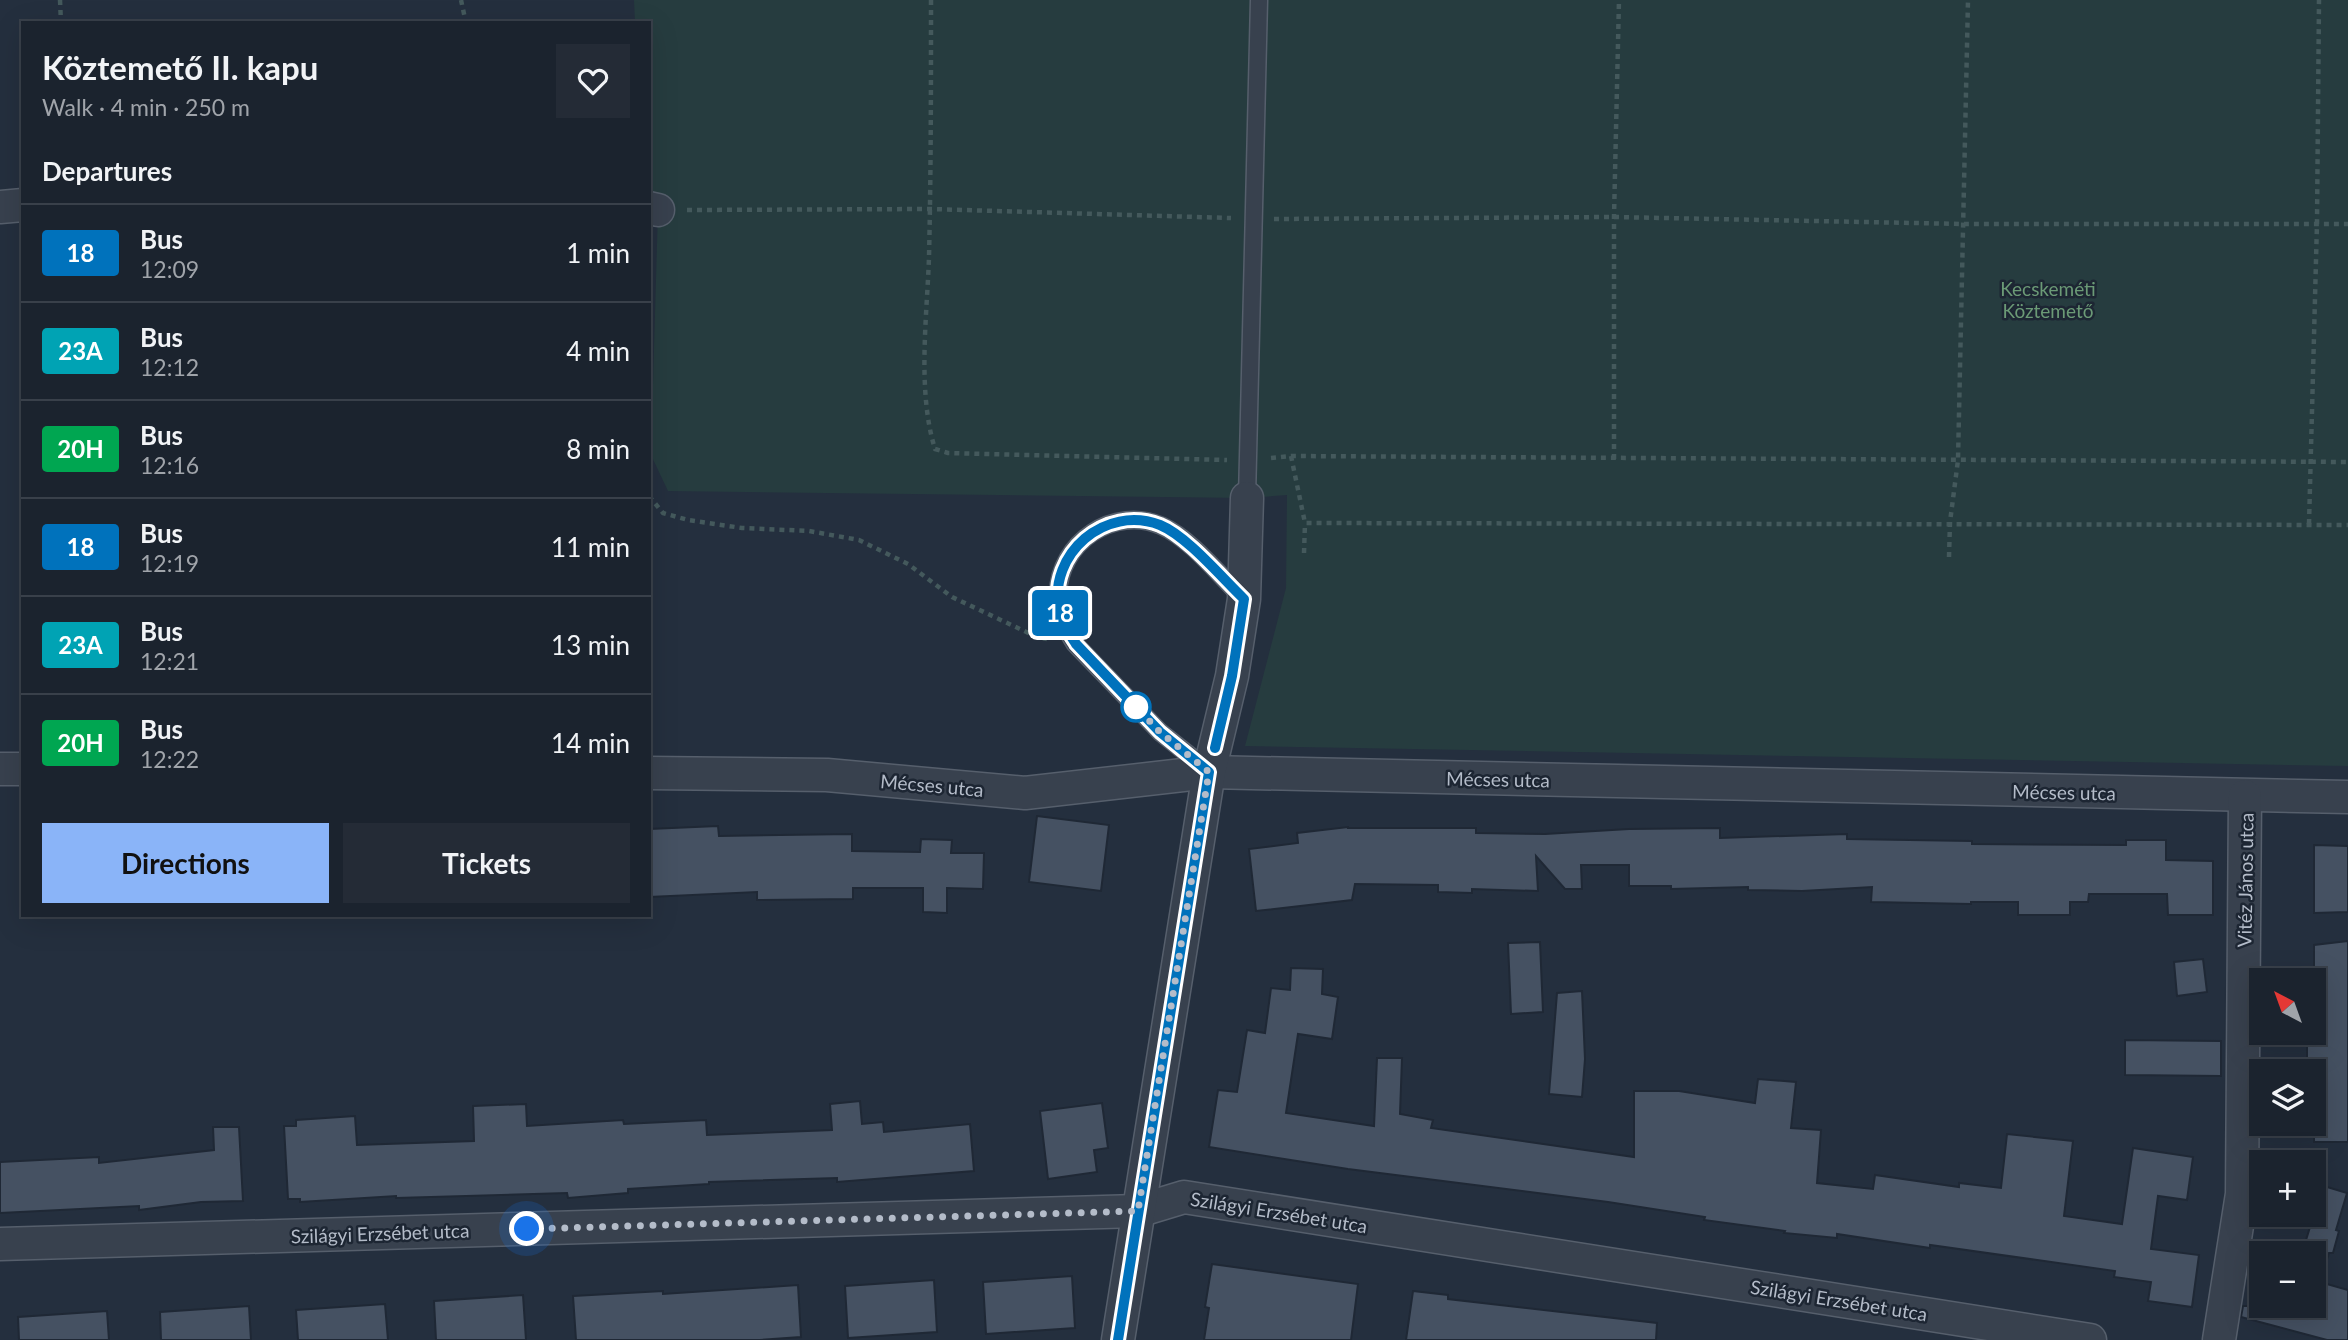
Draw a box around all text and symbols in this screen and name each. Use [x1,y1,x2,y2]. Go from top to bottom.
button: heart [556,44,630,118]
text: Köztemető II. kapu [42,47,318,87]
text: Walk · 4 min · 250 m [42,93,250,121]
text: Departures [42,155,172,187]
text: Bus [140,223,183,255]
text: 1 min [566,237,630,269]
text: 18 [67,238,94,267]
text: 12:09 [140,255,199,283]
park label: Kecskeméti Köztemető [2000,277,2096,322]
text: Bus [140,321,183,353]
text: 4 min [566,335,630,367]
text: 23A [58,336,103,365]
text: 12:12 [140,353,199,381]
text: Bus [140,419,183,451]
text: 8 min [566,433,630,465]
text: 20H [57,434,104,463]
text: 12:16 [140,451,199,479]
text: Bus [140,517,183,549]
text: 11 min [551,531,630,563]
text: 18 [67,532,94,561]
text: 12:19 [140,549,199,577]
line badge: 18 [1028,590,1092,636]
text: 18 [1046,598,1074,627]
text: Bus [140,615,183,647]
text: 13 min [551,629,630,661]
text: 23A [58,630,103,659]
text: 12:21 [140,647,199,675]
unlabelled marker [1121,692,1151,722]
text: Bus [140,713,183,745]
text: 14 min [551,727,630,759]
text: 20H [57,728,104,757]
text: 12:22 [140,745,199,773]
street label: Mécses utca [1446,767,1550,791]
street label: Mécses utca [879,769,985,801]
street label: Mécses utca [2012,780,2116,804]
street label: Vitéz János utca [2232,813,2258,947]
button: Directions [42,823,329,903]
button: Tickets [343,823,630,903]
north arrow [2249,968,2326,1045]
map controls [2249,968,2326,1318]
button: layers [2249,1059,2326,1136]
button: + [2249,1150,2326,1227]
street label: Szilágyi Erzsébet utca [1189,1187,1369,1237]
your location [509,1211,544,1246]
street label: Szilágyi Erzsébet utca [290,1218,470,1248]
button: − [2249,1241,2326,1318]
street label: Szilágyi Erzsébet utca [1749,1275,1929,1325]

